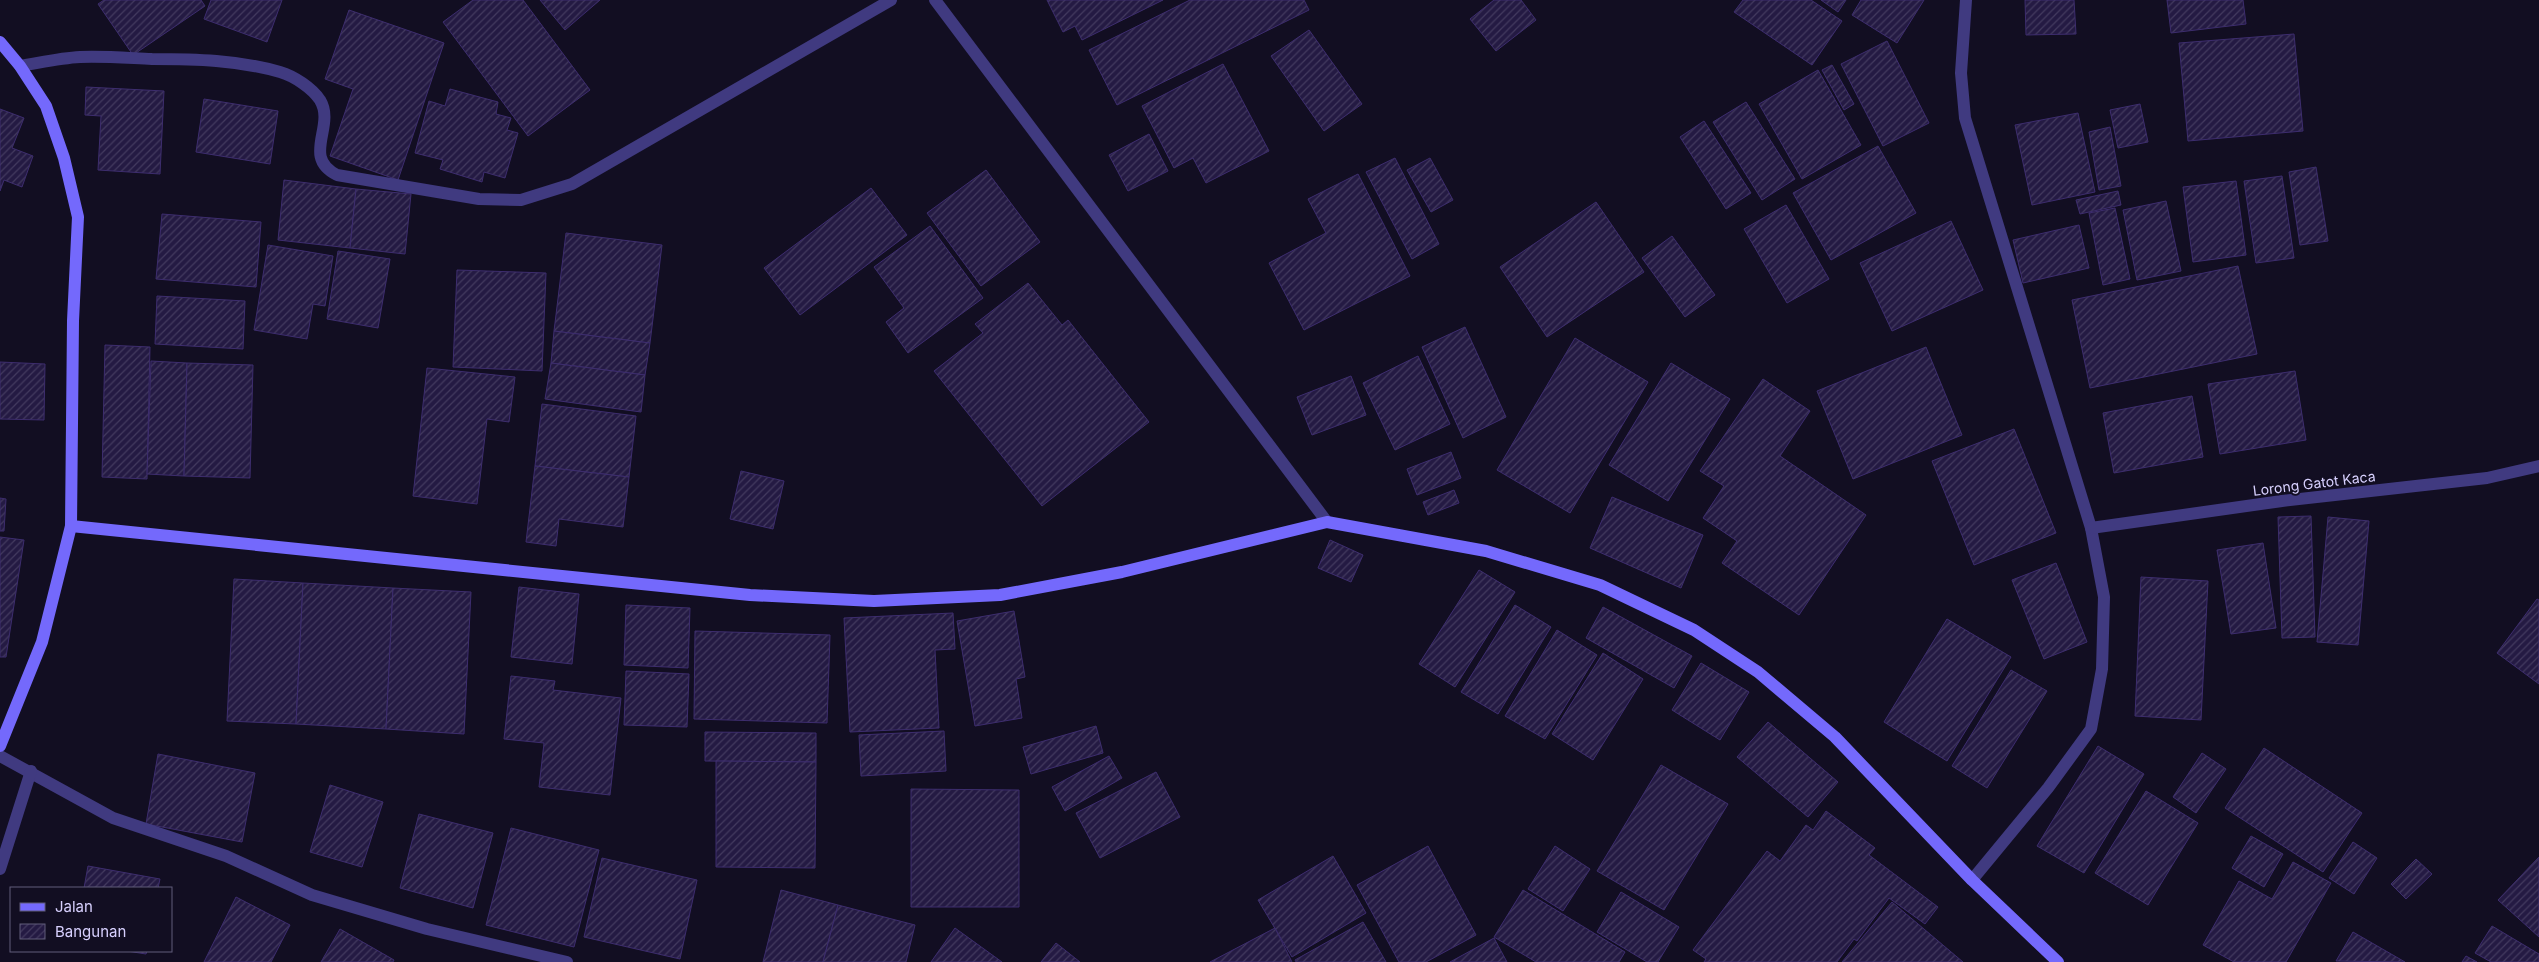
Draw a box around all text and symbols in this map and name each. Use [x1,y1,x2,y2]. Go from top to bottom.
street label: Lorong Gatot Kaca [2252,467,2376,499]
legend [10,887,172,952]
text: Jalan [55,897,93,916]
text: Bangunan [55,922,126,941]

